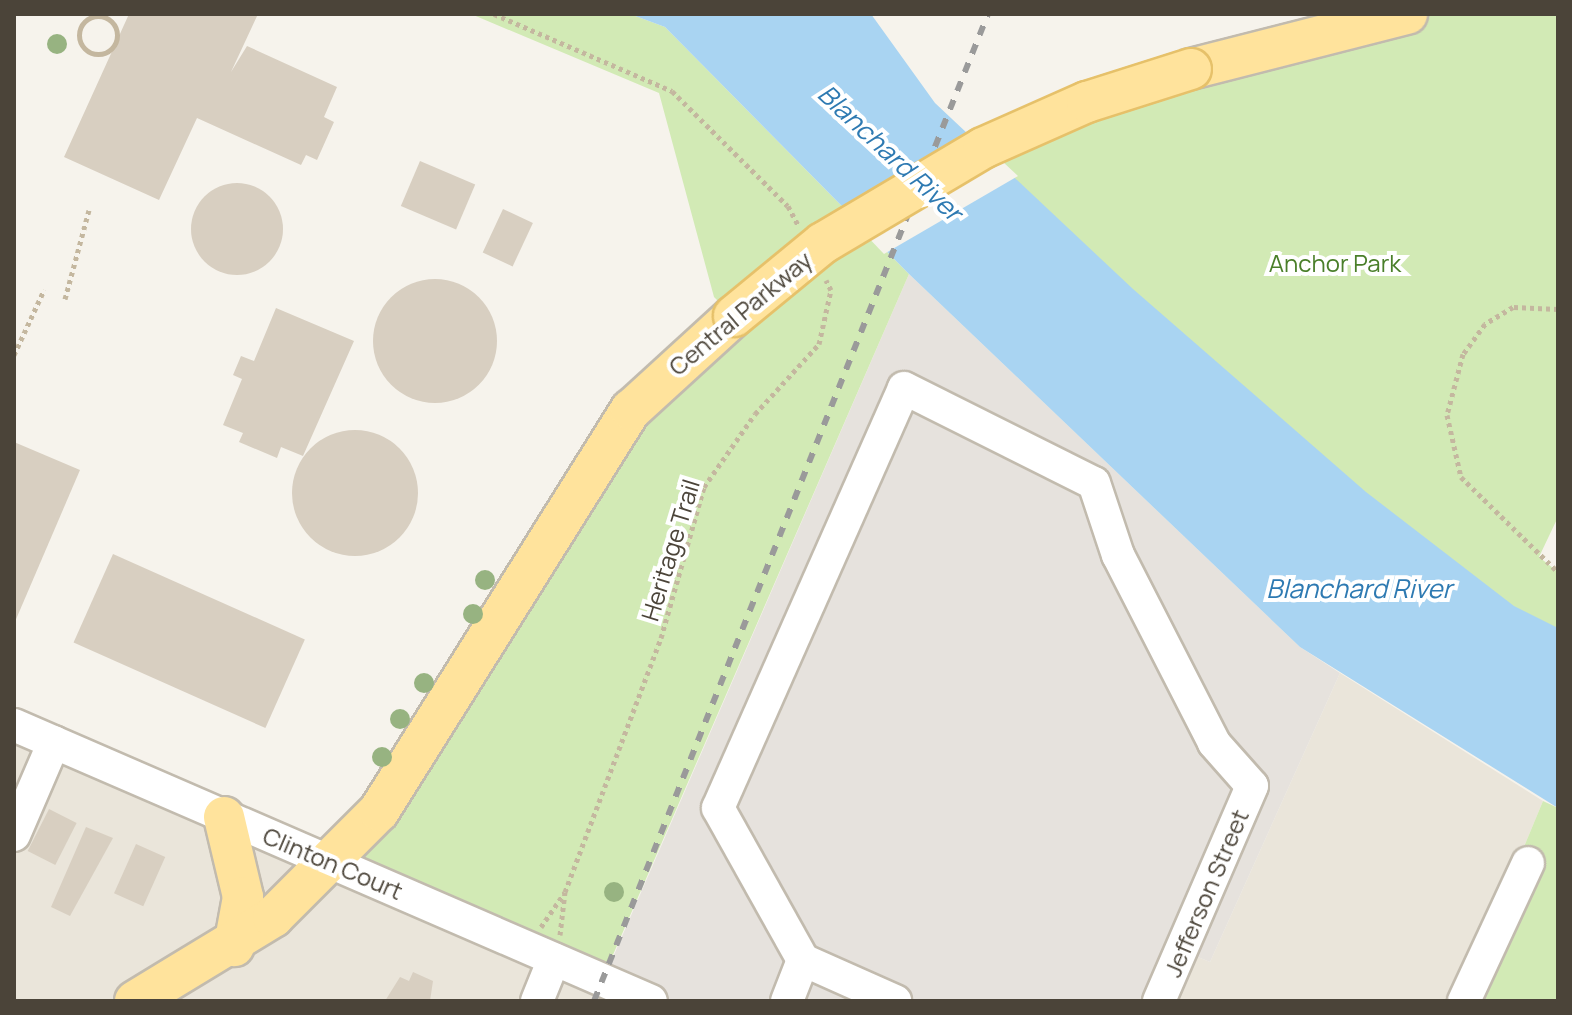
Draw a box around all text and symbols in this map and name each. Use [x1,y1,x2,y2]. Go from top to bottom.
water label: Blanchard River [812,78,968,228]
street label: Central Parkway [663,245,817,381]
park label: Anchor Park [1269,249,1401,277]
street label: Heritage Trail [635,476,705,624]
water label: Blanchard River [1266,573,1452,605]
street label: Jefferson Street [1158,805,1254,981]
street label: Clinton Court [259,821,407,905]

